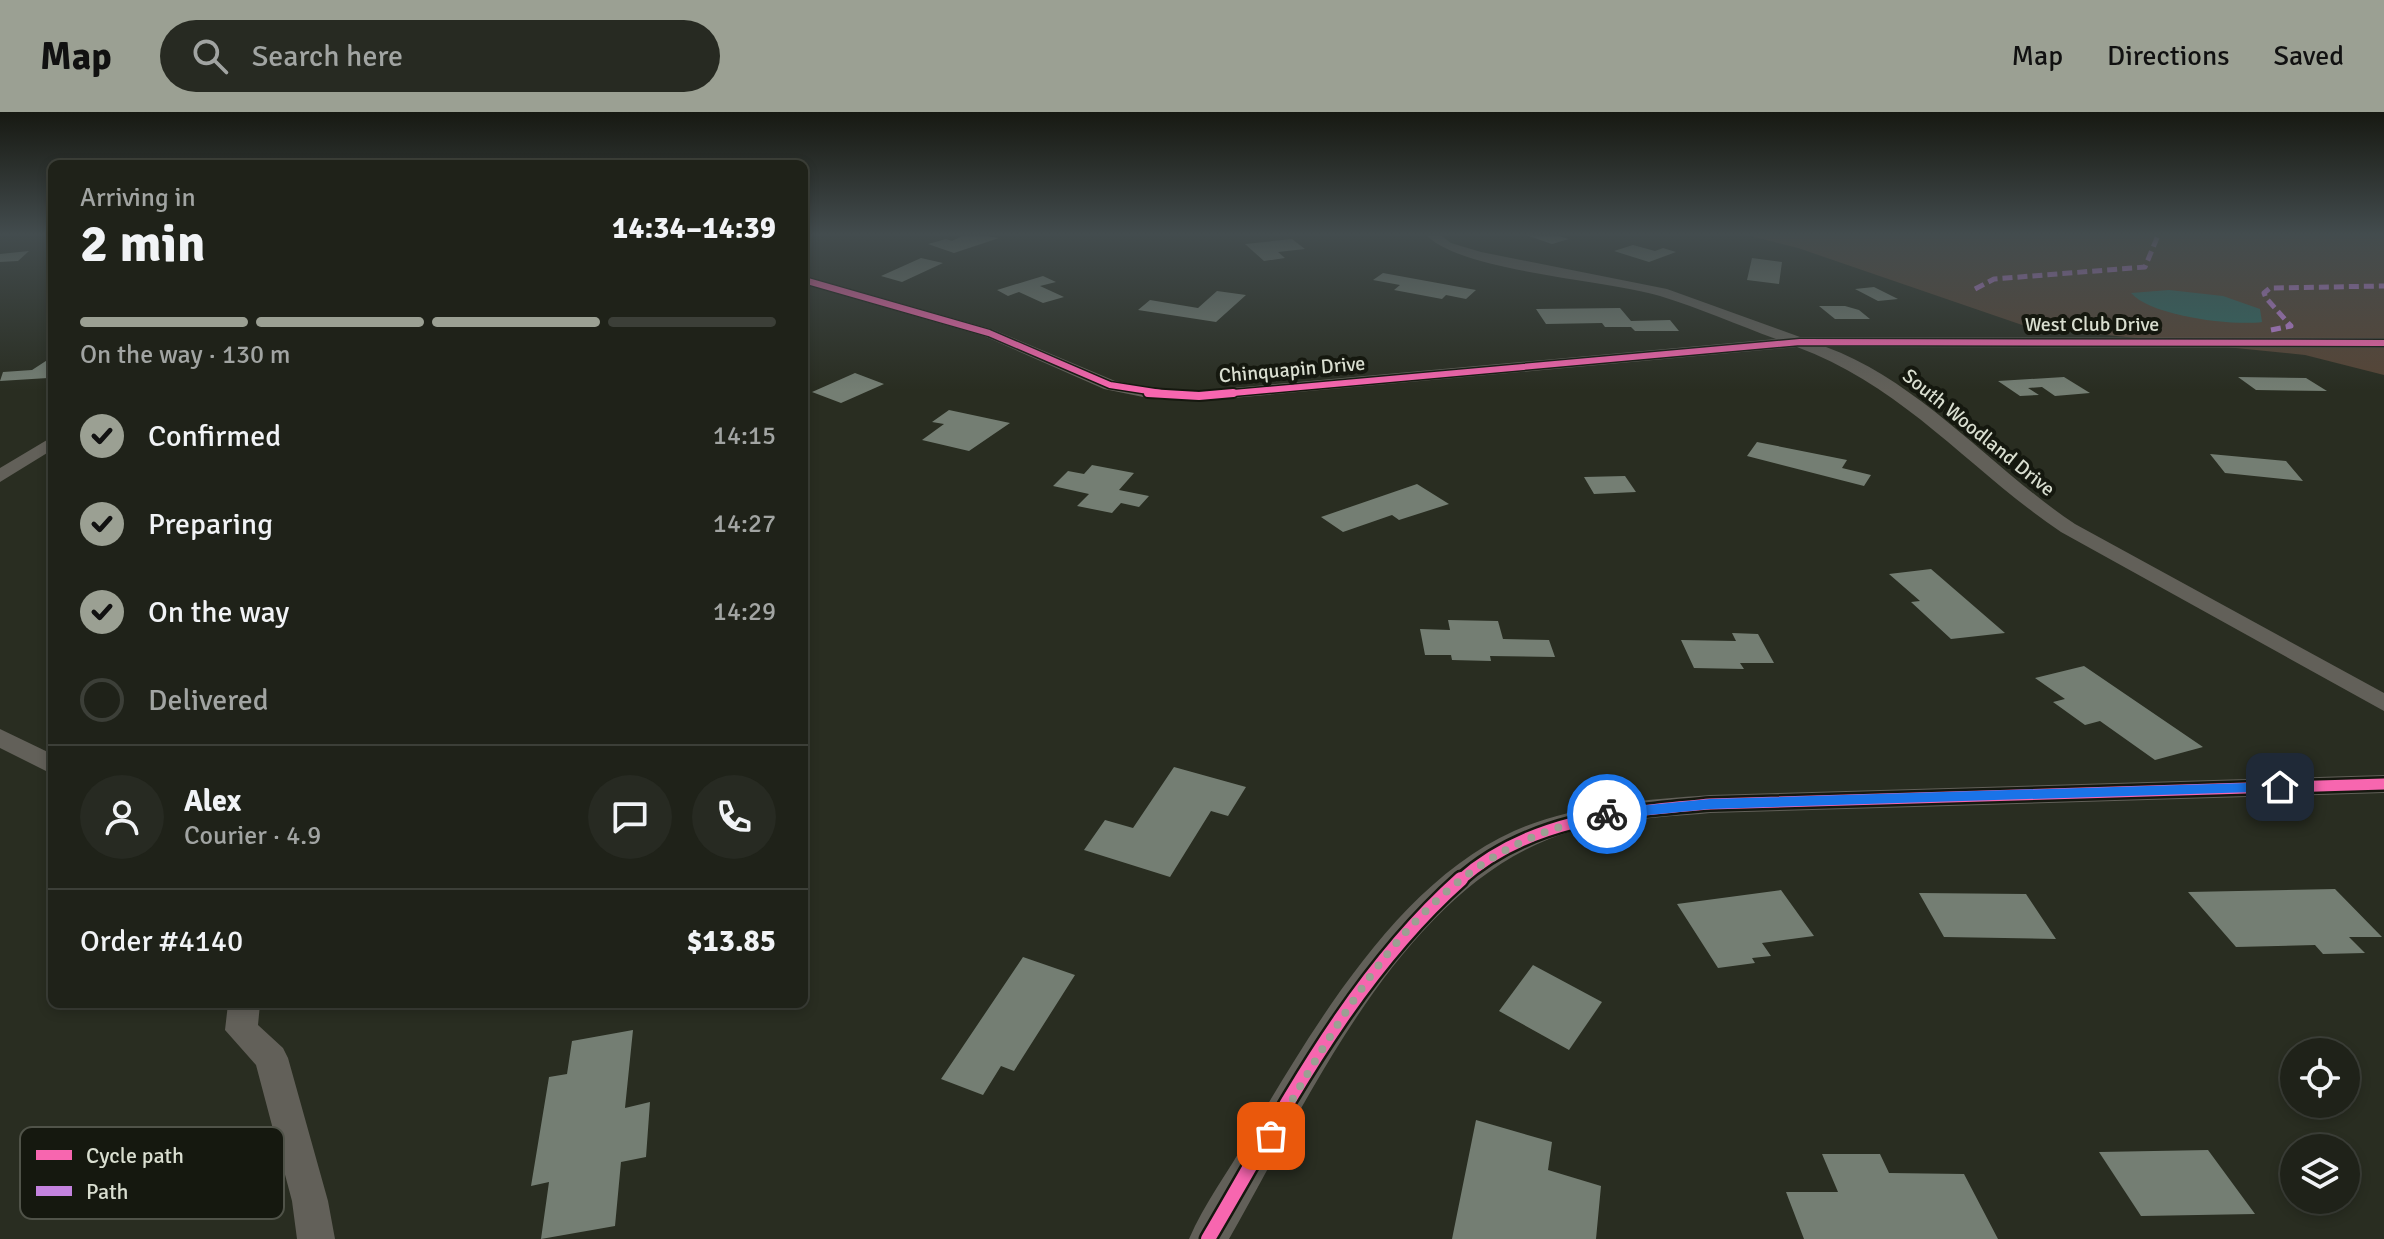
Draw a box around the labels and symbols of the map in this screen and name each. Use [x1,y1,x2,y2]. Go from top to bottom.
street label: West Club Drive [2025,312,2159,337]
street label: Chinquapin Drive [1218,351,1366,388]
street label: South Woodland Drive [1897,363,2060,502]
pin [2246,753,2314,821]
courier [1567,774,1647,854]
pin [1237,1102,1305,1170]
legend [20,1127,284,1219]
text: Cycle path [86,1142,184,1169]
text: Path [86,1178,129,1205]

